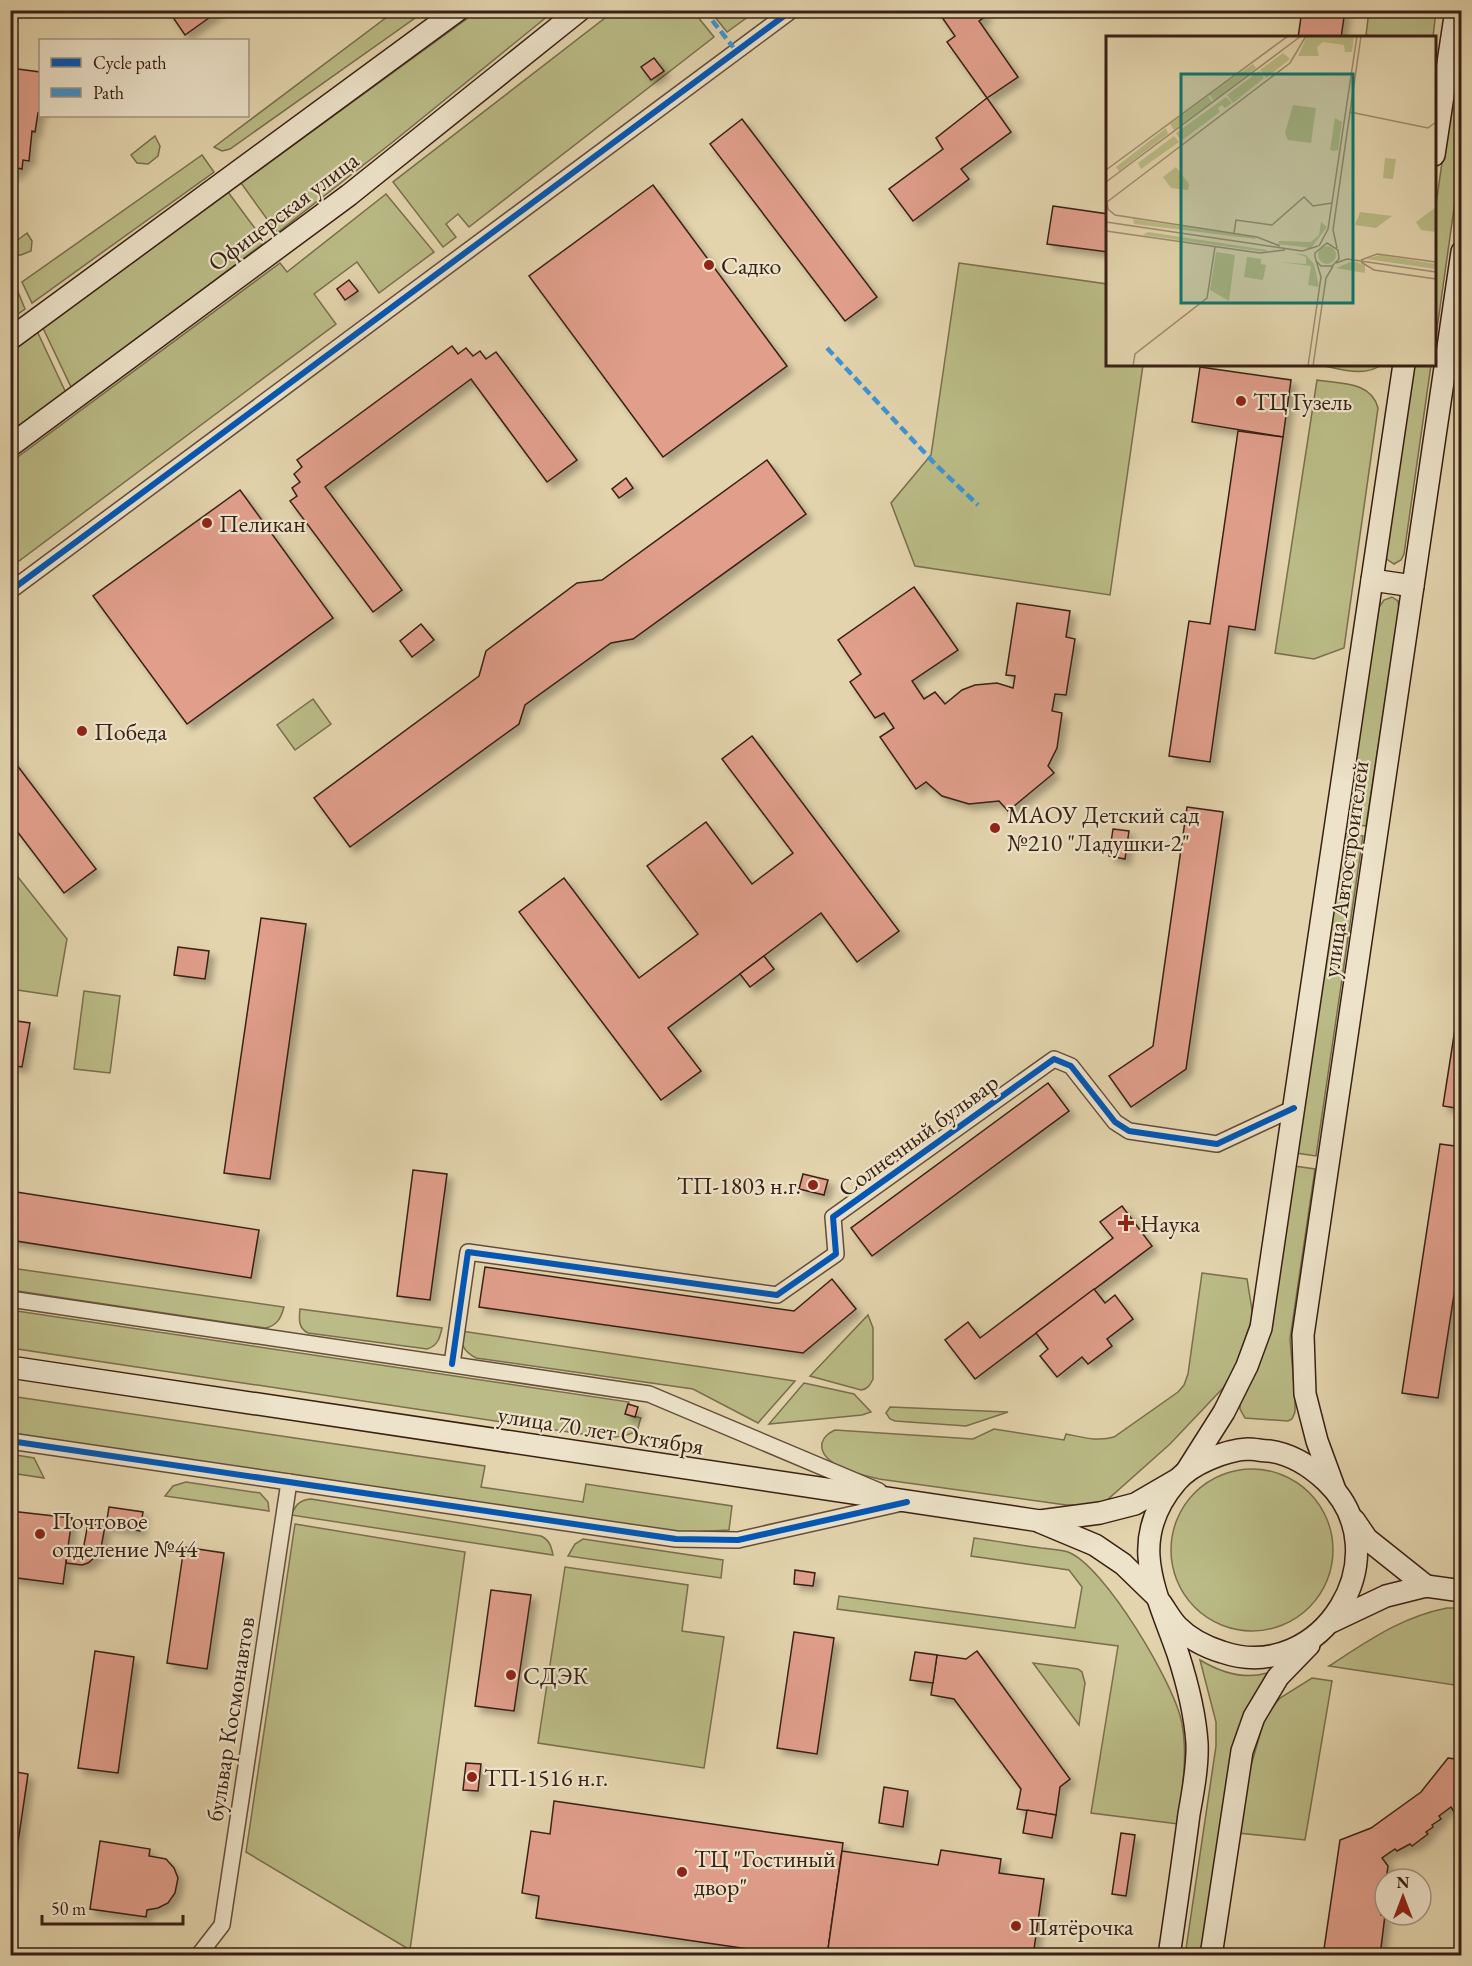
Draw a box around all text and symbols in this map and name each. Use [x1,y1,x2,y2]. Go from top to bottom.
inset map [1106,36,1436,366]
legend [39,39,249,117]
text: Cycle path [93,51,167,74]
text: Path [93,81,124,104]
street label: Офицерская улица [201,144,365,278]
place label: Садко [721,250,782,281]
marker: Садко [702,258,716,272]
place label: ТЦ Гузель [1253,386,1352,417]
marker: ТЦ Гузель [1234,394,1248,408]
place label: Пеликан [219,508,306,539]
marker: Пеликан [200,516,214,530]
place label: Победа [94,716,167,747]
marker: Победа [75,724,89,738]
street label: улица Автостроителей [1314,758,1376,979]
place label: МАОУ Детский сад №210 "Ладушки-2" [1007,799,1199,858]
marker: МАОУ Детский сад №210 "Ладушки-2" [988,821,1002,835]
street label: Солнечный бульвар [832,1066,1004,1204]
place label: ТП-1803 н.г. [677,1170,801,1201]
marker: ТП-1803 н.г. [806,1178,820,1192]
place label: Наука [1140,1208,1200,1239]
marker: Наука [1117,1214,1135,1232]
street label: улица 70 лет Октября [496,1398,706,1462]
place label: Почтовое отделение №44 [52,1505,198,1564]
marker: Почтовое отделение №44 [33,1527,47,1541]
street label: бульвар Космонавтов [199,1615,261,1823]
place label: СДЭК [523,1660,589,1691]
marker: СДЭК [504,1668,518,1682]
place label: ТП-1516 н.г. [484,1762,608,1793]
marker: ТП-1516 н.г. [465,1770,479,1784]
place label: ТЦ "Гостиный двор" [694,1843,836,1902]
marker: ТЦ "Гостиный двор" [675,1865,689,1879]
north arrow [1373,1867,1433,1927]
text: N [1397,1872,1410,1893]
scale bar [42,1888,183,1926]
text: 50 m [51,1897,86,1920]
place label: Пятёрочка [1028,1911,1134,1942]
marker: Пятёрочка [1009,1919,1023,1933]

